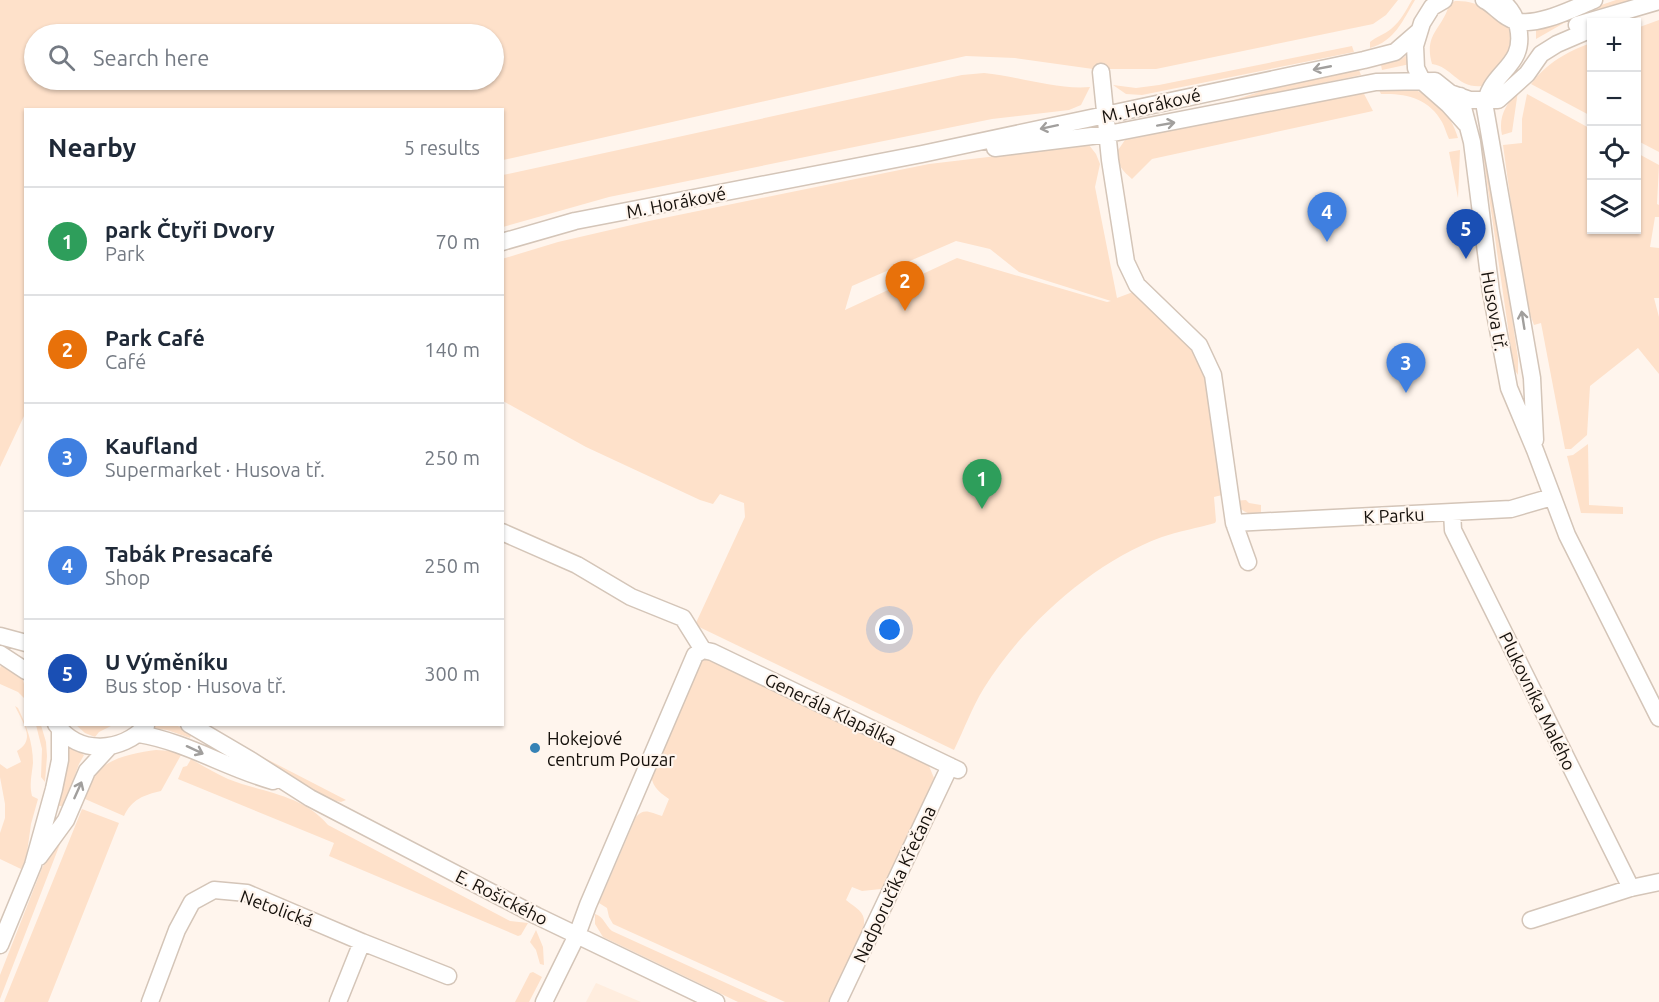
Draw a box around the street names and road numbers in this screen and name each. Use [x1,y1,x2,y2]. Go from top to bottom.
street label: M. Horákové [1099,84,1203,126]
street label: M. Horákové [624,183,728,221]
street label: Husova tř. [1478,269,1512,353]
street label: K Parku [1363,503,1425,527]
street label: Plukovníka Malého [1496,629,1580,773]
street label: Generála Klapálka [762,668,900,750]
street label: Nadporučíka Křečana [849,802,939,966]
street label: E. Rošického [453,865,551,929]
street label: Netolická [238,886,316,930]

